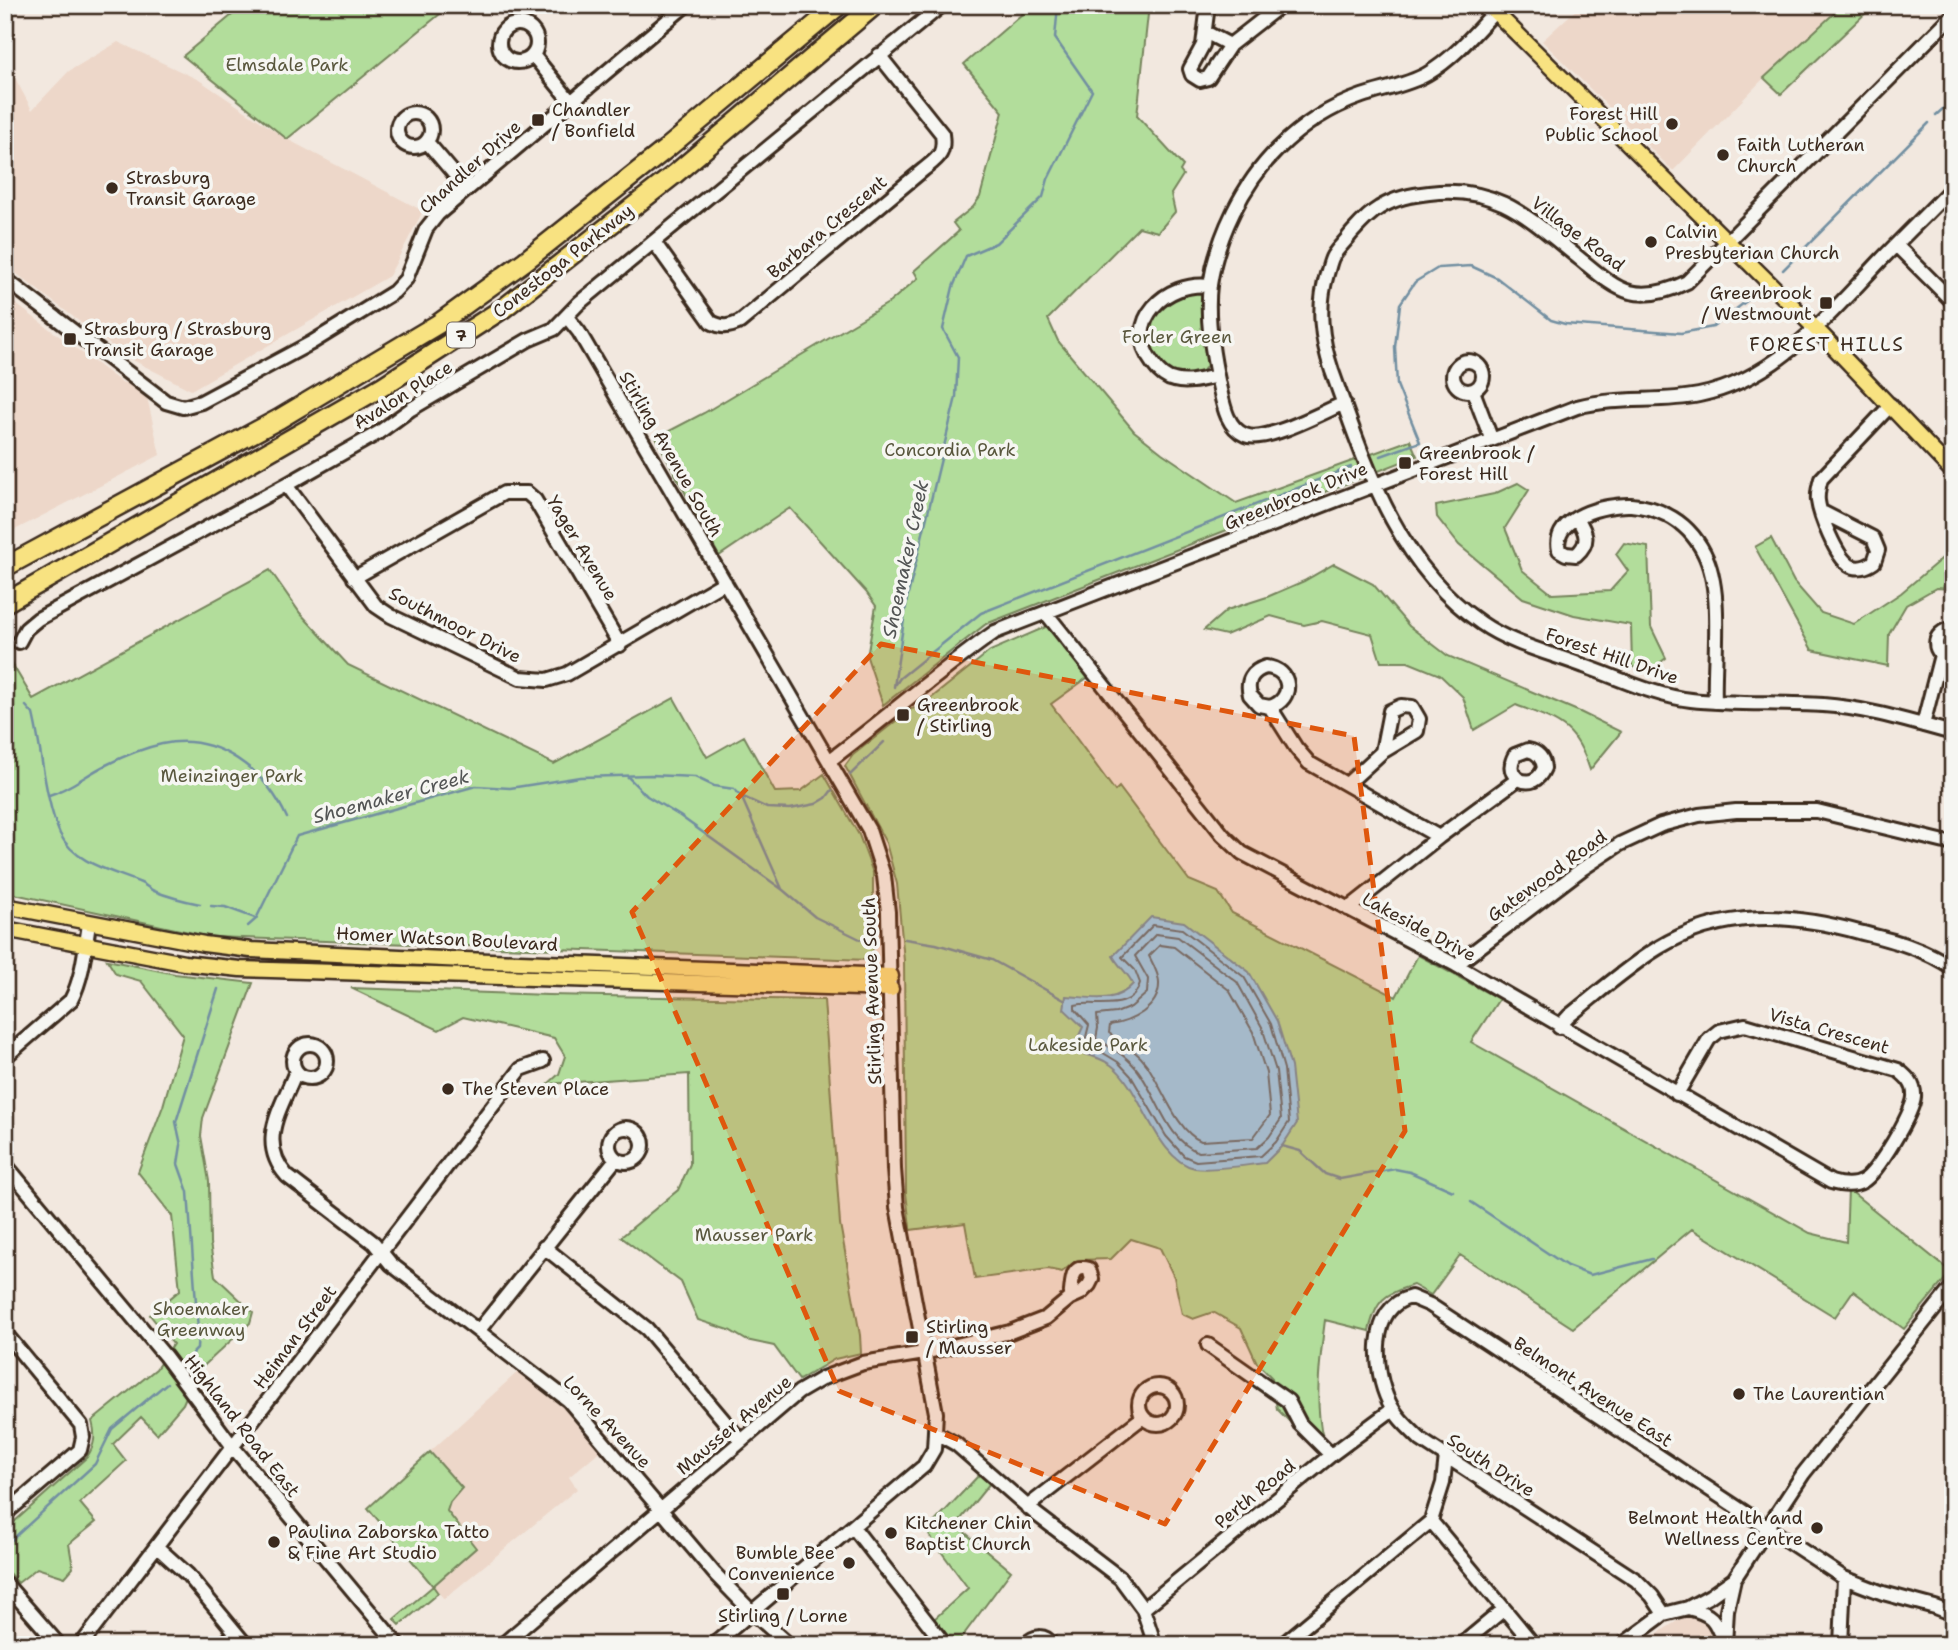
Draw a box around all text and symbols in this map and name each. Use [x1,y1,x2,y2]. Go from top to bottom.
park label: Elmsdale Park [225,53,349,77]
place label: Chandler / Bonfield [552,98,635,143]
place label: Forest Hill Public School [1545,102,1659,147]
marker: Chandler / Bonfield [530,112,546,128]
street label: Chandler Drive [414,115,526,219]
marker: Forest Hill Public School [1664,116,1680,132]
place label: Faith Lutheran Church [1737,133,1865,178]
marker: Faith Lutheran Church [1715,147,1731,163]
place label: Strasburg Transit Garage [126,166,256,211]
street label: Barbara Crescent [762,170,892,284]
marker: Strasburg Transit Garage [104,180,120,196]
street label: Village Road [1526,191,1630,277]
street label: Conestoga Parkway [488,198,638,324]
place label: Calvin Presbyterian Church [1665,220,1840,265]
marker: Calvin Presbyterian Church [1643,234,1659,250]
place label: Greenbrook / Westmount [1701,281,1812,326]
marker: Greenbrook / Westmount [1818,295,1834,311]
place label: Strasburg / Strasburg Transit Garage [84,317,271,362]
road number: 7 [447,322,475,348]
park label: Forler Green [1122,325,1232,349]
marker: Strasburg / Strasburg Transit Garage [62,331,78,347]
district label: FOREST HILLS [1749,332,1905,357]
street label: Avalon Place [349,355,457,435]
street label: Stirling Avenue South [614,367,728,541]
park label: Concordia Park [884,438,1016,462]
place label: Greenbrook / Forest Hill [1419,441,1535,486]
marker: Greenbrook / Forest Hill [1397,455,1413,471]
street label: Greenbrook Drive [1221,456,1371,536]
water label: Shoemaker Creek [877,478,934,640]
street label: Yager Avenue [541,491,623,605]
street label: Southmoor Drive [385,581,525,669]
street label: Forest Hill Drive [1542,622,1682,690]
place label: Greenbrook / Stirling [917,693,1019,738]
marker: Greenbrook / Stirling [895,707,911,723]
park label: Meinzinger Park [161,764,303,788]
water label: Shoemaker Creek [310,764,472,829]
street label: Gatewood Road [1483,825,1611,927]
street label: Lakeside Drive [1358,887,1480,967]
street label: Stirling Avenue South [857,897,887,1085]
street label: Homer Watson Boulevard [335,921,559,957]
street label: Vista Crescent [1766,1002,1892,1060]
park label: Lakeside Park [1028,1033,1148,1057]
place label: The Steven Place [462,1077,609,1101]
marker: The Steven Place [440,1081,456,1097]
park label: Mausser Park [695,1223,813,1247]
street label: Heiman Street [248,1280,342,1394]
park label: Shoemaker Greenway [153,1297,249,1342]
place label: Stirling / Mausser [926,1315,1012,1360]
marker: Stirling / Mausser [904,1329,920,1345]
street label: Belmont Avenue East [1509,1332,1677,1453]
street label: Highland Road East [179,1350,305,1502]
street label: Lorne Avenue [558,1370,656,1474]
street label: Mausser Avenue [671,1370,797,1480]
place label: The Laurentian [1753,1382,1884,1406]
marker: The Laurentian [1731,1386,1747,1402]
street label: South Drive [1442,1428,1540,1502]
street label: Perth Road [1209,1454,1301,1534]
place label: Belmont Health and Wellness Centre [1628,1506,1803,1551]
place label: Kitchener Chin Baptist Church [905,1511,1031,1556]
place label: Paulina Zaborska Tatto & Fine Art Studio [288,1520,489,1565]
marker: Belmont Health and Wellness Centre [1809,1520,1825,1536]
marker: Kitchener Chin Baptist Church [883,1525,899,1541]
marker: Paulina Zaborska Tatto & Fine Art Studio [266,1534,282,1550]
place label: Bumble Bee Convenience [728,1541,835,1586]
marker: Bumble Bee Convenience [841,1555,857,1571]
marker: Stirling / Lorne [775,1586,791,1602]
place label: Stirling / Lorne [718,1604,848,1628]

